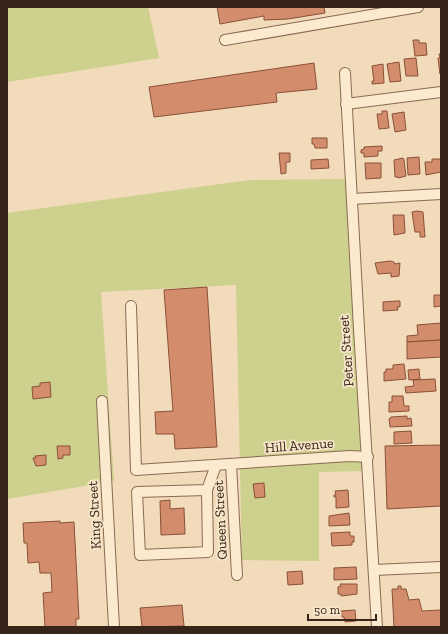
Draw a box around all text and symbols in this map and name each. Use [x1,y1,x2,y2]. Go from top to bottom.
street label: Peter Street [335,314,357,387]
street label: Hill Avenue [264,435,334,456]
street label: King Street [84,479,105,550]
street label: Queen Street [210,479,231,560]
scale bar [308,596,376,622]
text: 50 m [314,603,341,617]

